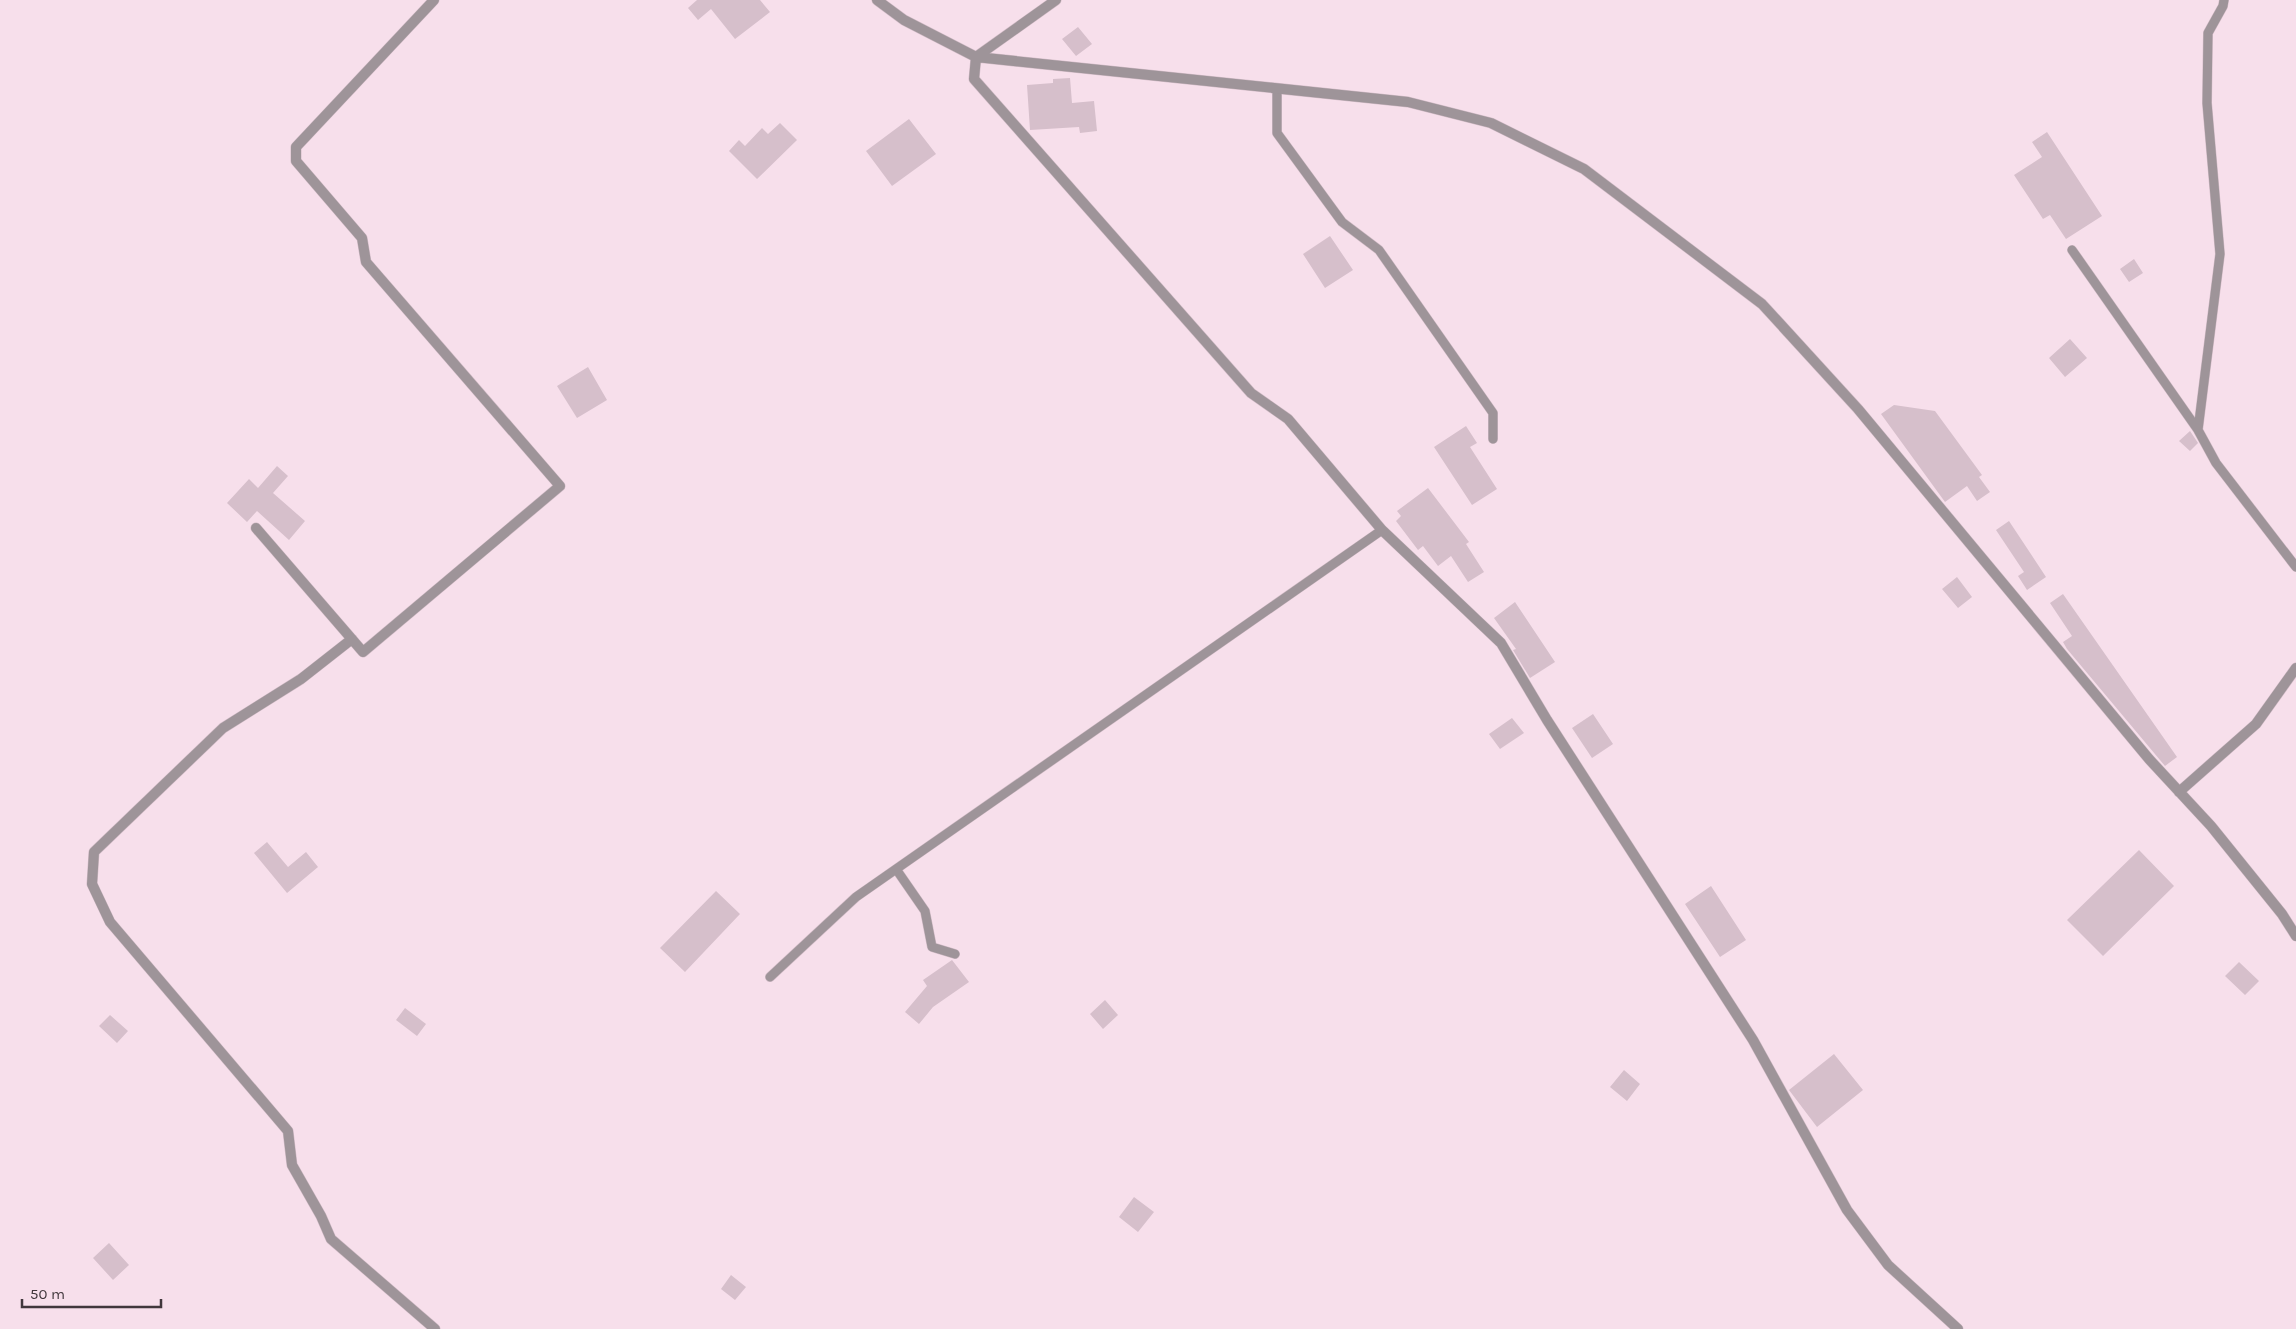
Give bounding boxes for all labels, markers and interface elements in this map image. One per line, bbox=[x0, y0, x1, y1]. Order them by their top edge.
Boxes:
scale bar bbox=[22, 1276, 161, 1308]
text: 50 m bbox=[30, 1285, 65, 1303]

